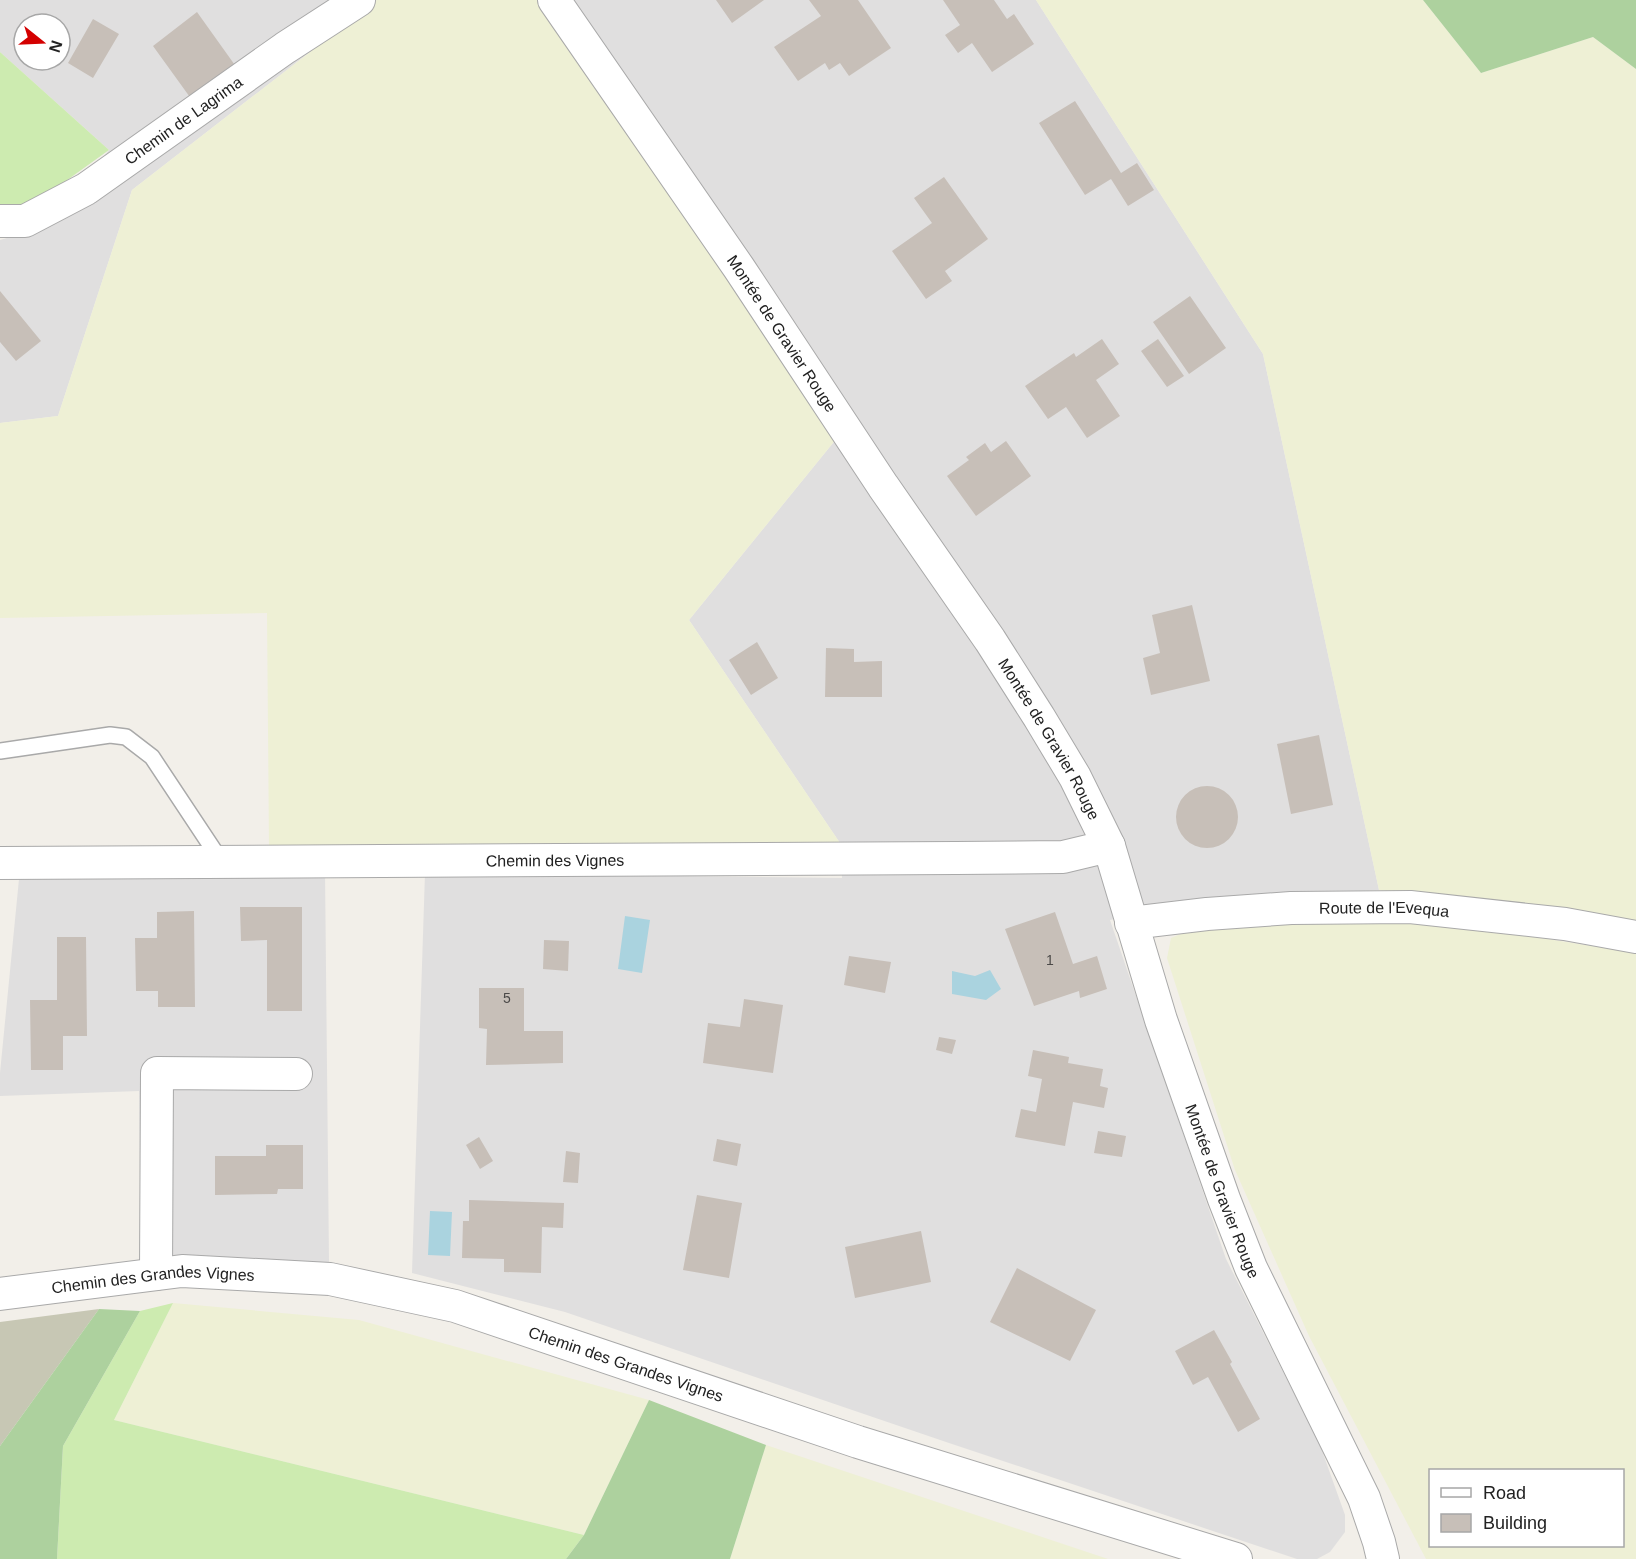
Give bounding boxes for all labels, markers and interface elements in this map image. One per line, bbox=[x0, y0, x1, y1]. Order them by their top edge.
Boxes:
north arrow bbox=[12, 12, 72, 72]
text: N bbox=[46, 38, 66, 55]
street label: Chemin de Lagrima bbox=[122, 73, 245, 168]
street label: Montée de Gravier Rouge bbox=[724, 252, 840, 415]
street label: Montée de Gravier Rouge bbox=[995, 655, 1103, 823]
street label: Chemin des Vignes bbox=[486, 852, 624, 869]
street label: Route de l'Evequa bbox=[1319, 899, 1450, 920]
house number: 1 bbox=[1046, 952, 1054, 968]
house number: 5 bbox=[503, 990, 511, 1006]
street label: Montée de Gravier Rouge bbox=[1182, 1102, 1263, 1281]
street label: Chemin des Grandes Vignes bbox=[50, 1263, 255, 1296]
street label: Chemin des Grandes Vignes bbox=[526, 1323, 725, 1405]
legend bbox=[1429, 1469, 1624, 1547]
text: Road bbox=[1483, 1483, 1526, 1503]
text: Building bbox=[1483, 1513, 1547, 1533]

